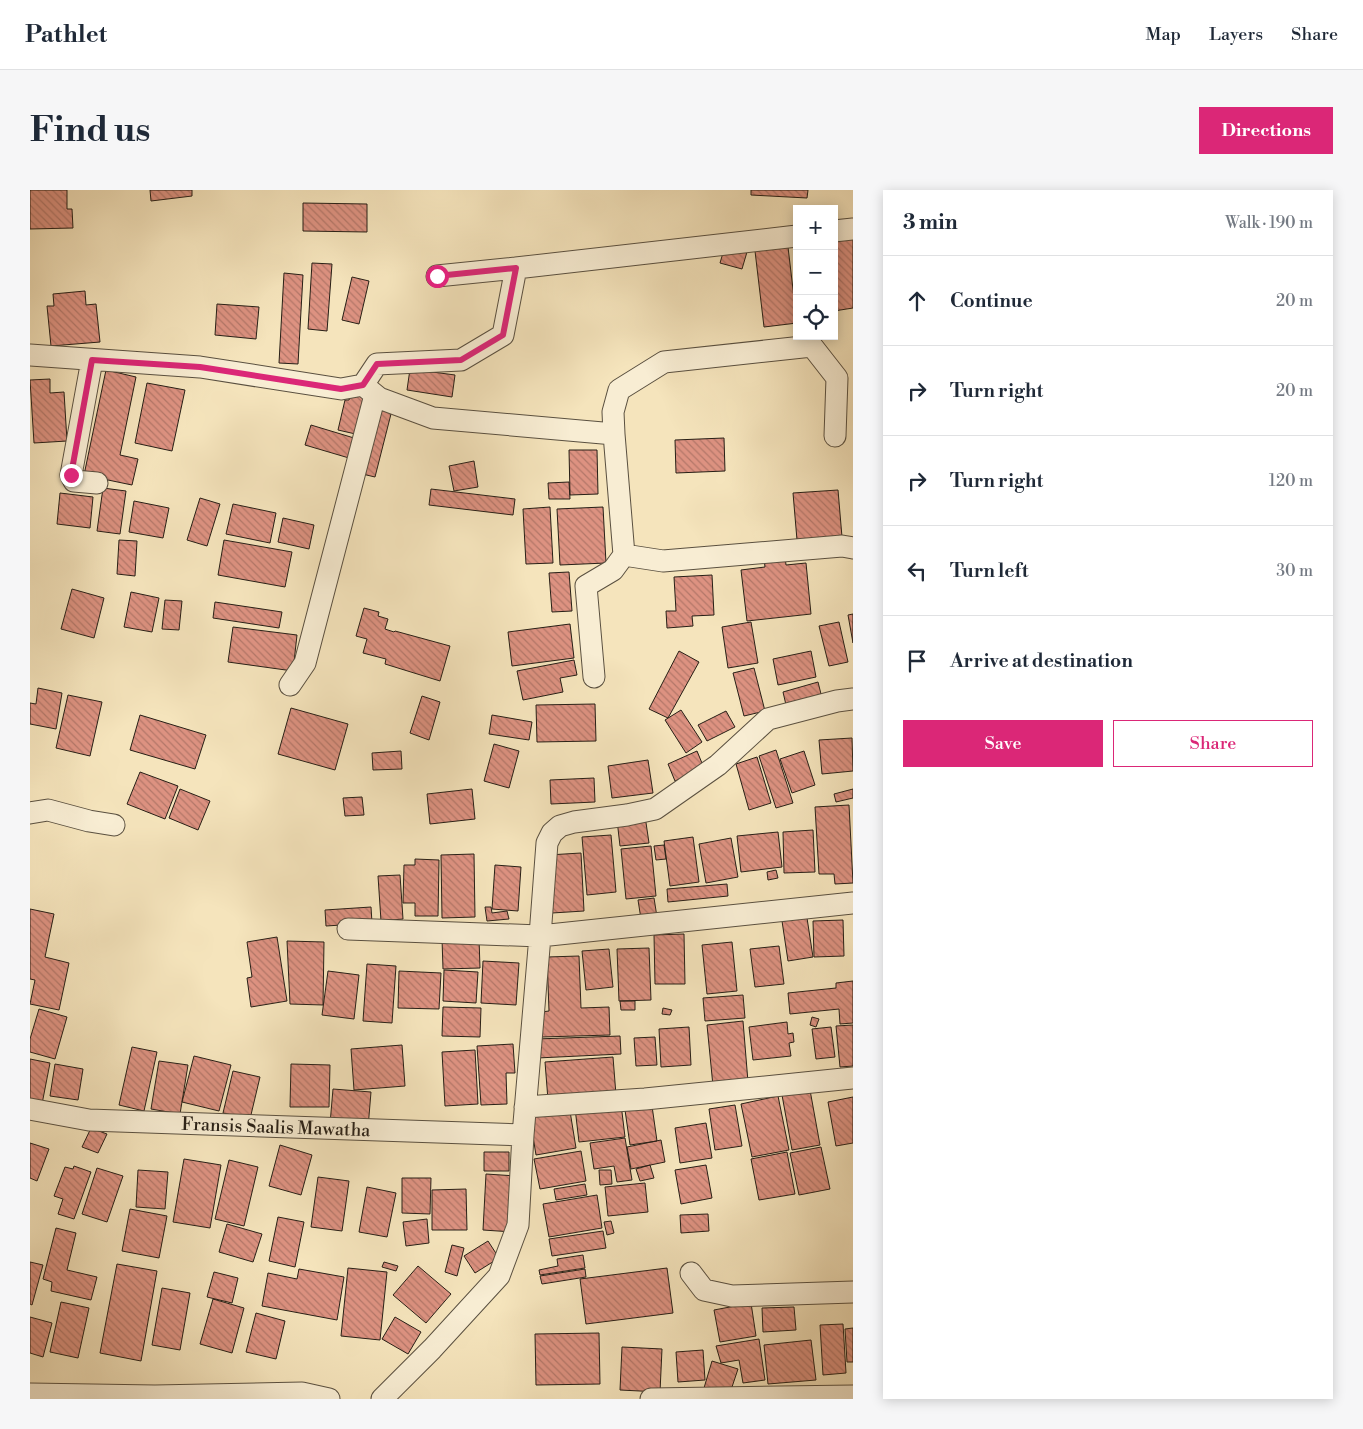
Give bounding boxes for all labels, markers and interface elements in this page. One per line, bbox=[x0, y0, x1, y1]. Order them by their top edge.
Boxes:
text: Pathlet bbox=[25, 20, 107, 50]
text: Map bbox=[1146, 23, 1181, 46]
text: Layers bbox=[1209, 23, 1263, 46]
text: Share bbox=[1291, 23, 1338, 46]
button: Directions bbox=[1199, 107, 1333, 154]
text: Find us bbox=[30, 109, 150, 152]
map controls bbox=[793, 205, 838, 340]
button: + bbox=[793, 205, 838, 250]
text: 3 min bbox=[903, 210, 958, 236]
text: Walk · 190 m bbox=[1225, 213, 1313, 233]
button: − bbox=[793, 250, 838, 295]
route start bbox=[426, 265, 449, 288]
icon: ahead bbox=[903, 287, 931, 315]
text: Continue bbox=[950, 289, 1033, 313]
text: 20 m bbox=[1276, 291, 1313, 311]
button: locate bbox=[793, 295, 838, 340]
icon: right bbox=[903, 377, 931, 405]
text: Turn right bbox=[950, 379, 1043, 403]
text: 20 m bbox=[1276, 381, 1313, 401]
route end bbox=[60, 464, 83, 487]
icon: right bbox=[903, 467, 931, 495]
text: Turn right bbox=[950, 469, 1043, 493]
text: 120 m bbox=[1269, 471, 1313, 491]
icon: left bbox=[903, 557, 931, 585]
text: Turn left bbox=[950, 559, 1029, 583]
text: 30 m bbox=[1276, 561, 1313, 581]
icon: arrive bbox=[903, 647, 931, 675]
text: Arrive at destination bbox=[950, 649, 1133, 673]
button: Save bbox=[903, 720, 1103, 767]
button: Share bbox=[1113, 720, 1313, 767]
street label: Fransis Saalis Mawatha bbox=[181, 1113, 372, 1142]

